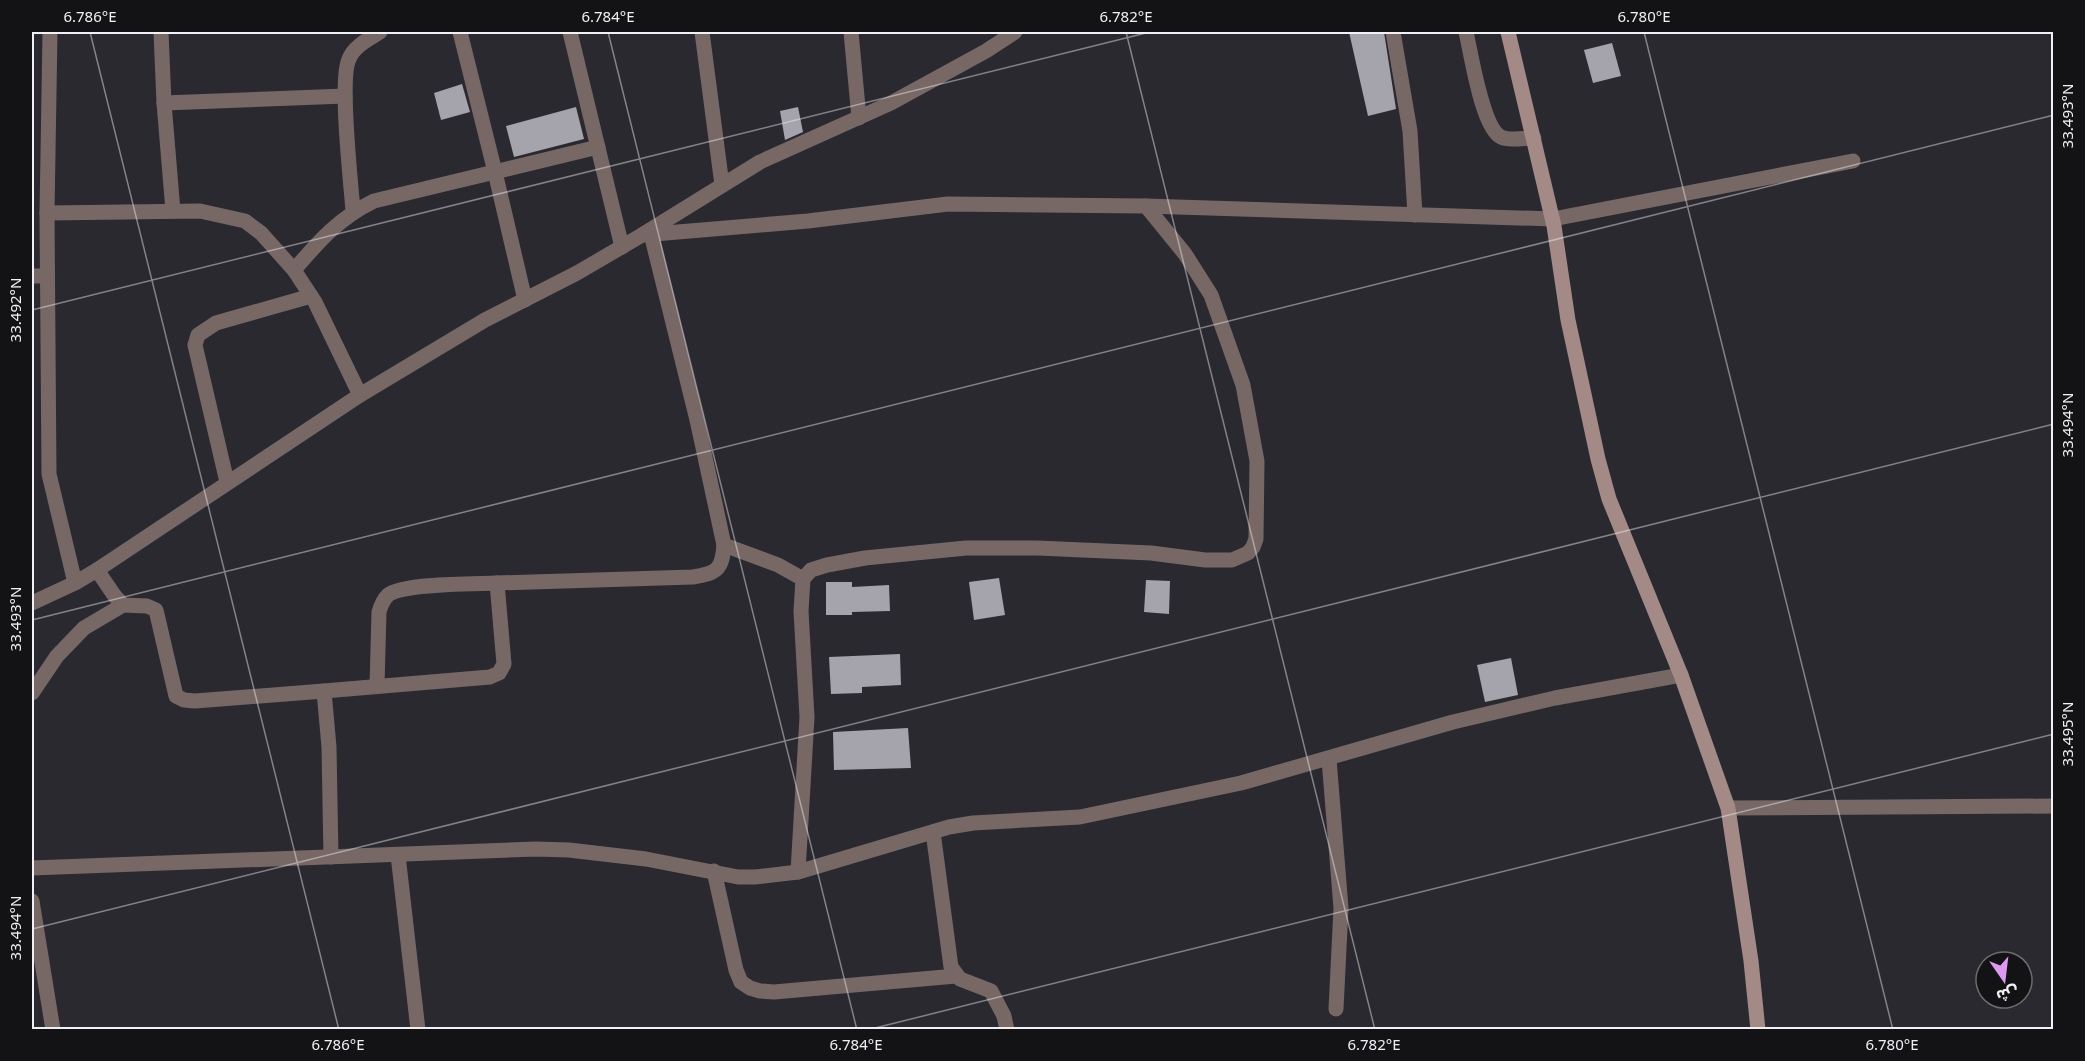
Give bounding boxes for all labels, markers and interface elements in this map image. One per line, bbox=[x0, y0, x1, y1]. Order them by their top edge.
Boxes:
text: 6.786°E bbox=[63, 6, 117, 26]
text: 6.784°E bbox=[581, 6, 635, 26]
text: 6.782°E bbox=[1099, 6, 1153, 26]
text: 6.780°E bbox=[1617, 6, 1671, 26]
text: 33.493°N bbox=[2057, 84, 2077, 148]
text: 33.492°N bbox=[5, 278, 25, 342]
text: 33.494°N bbox=[2057, 393, 2077, 457]
text: 33.493°N bbox=[5, 587, 25, 651]
text: 33.495°N bbox=[2057, 702, 2077, 766]
text: 33.494°N bbox=[5, 896, 25, 960]
north arrow bbox=[1974, 950, 2034, 1010]
text: ش bbox=[1994, 981, 2021, 1008]
text: 6.786°E bbox=[311, 1034, 365, 1054]
text: 6.784°E bbox=[829, 1034, 883, 1054]
text: 6.782°E bbox=[1347, 1034, 1401, 1054]
text: 6.780°E bbox=[1865, 1034, 1919, 1054]

